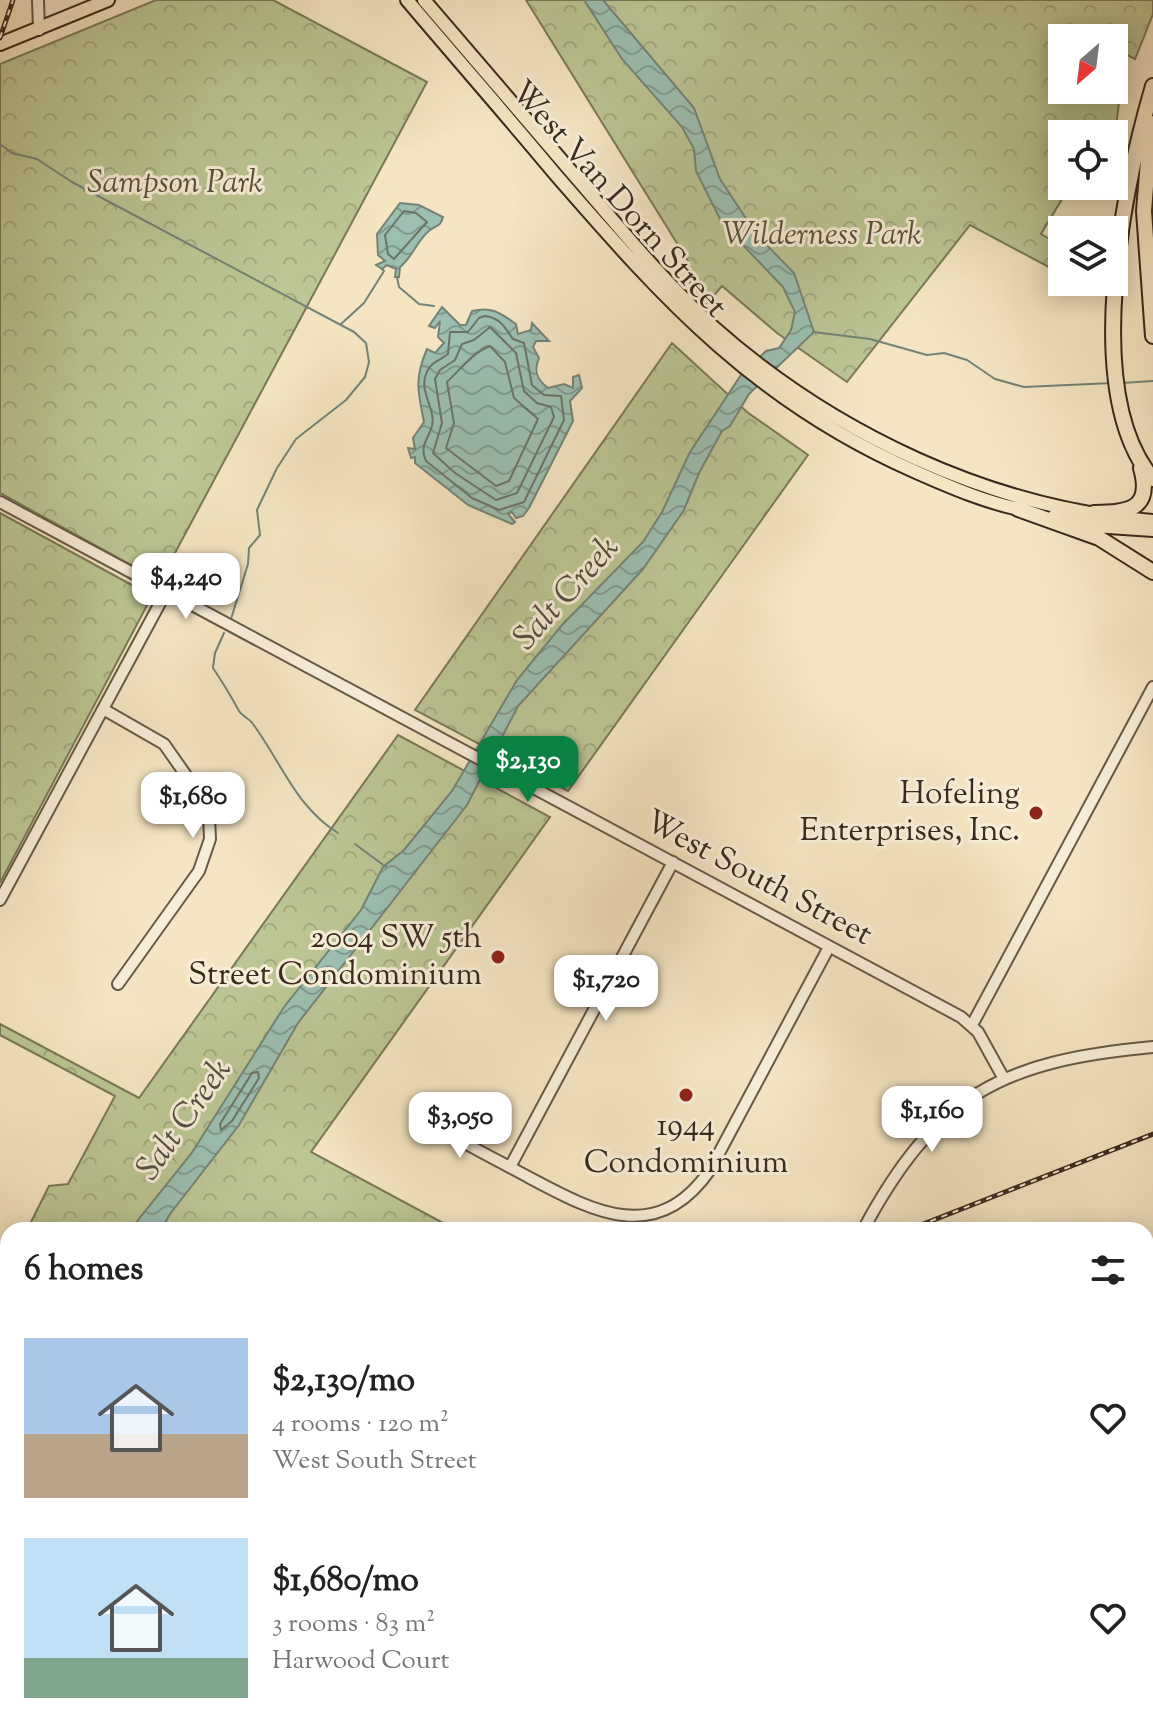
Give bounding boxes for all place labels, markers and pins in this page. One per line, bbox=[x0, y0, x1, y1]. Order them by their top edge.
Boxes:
pin: $4,240 bbox=[121, 553, 251, 621]
pin: $2,130 bbox=[463, 736, 593, 804]
pin: $1,680 bbox=[128, 772, 258, 840]
place label: Hofeling Enterprises, Inc. bbox=[800, 772, 1020, 855]
marker: Hofeling Enterprises, Inc. bbox=[1027, 804, 1045, 822]
place label: 2004 SW 5th Street Condominium bbox=[188, 916, 482, 999]
marker: 2004 SW 5th Street Condominium bbox=[489, 948, 507, 966]
pin: $1,720 bbox=[541, 955, 671, 1023]
marker: 1944 Condominium bbox=[677, 1086, 695, 1104]
pin: $1,160 bbox=[867, 1086, 997, 1154]
pin: $3,050 bbox=[395, 1092, 525, 1160]
place label: 1944 Condominium bbox=[584, 1104, 788, 1187]

